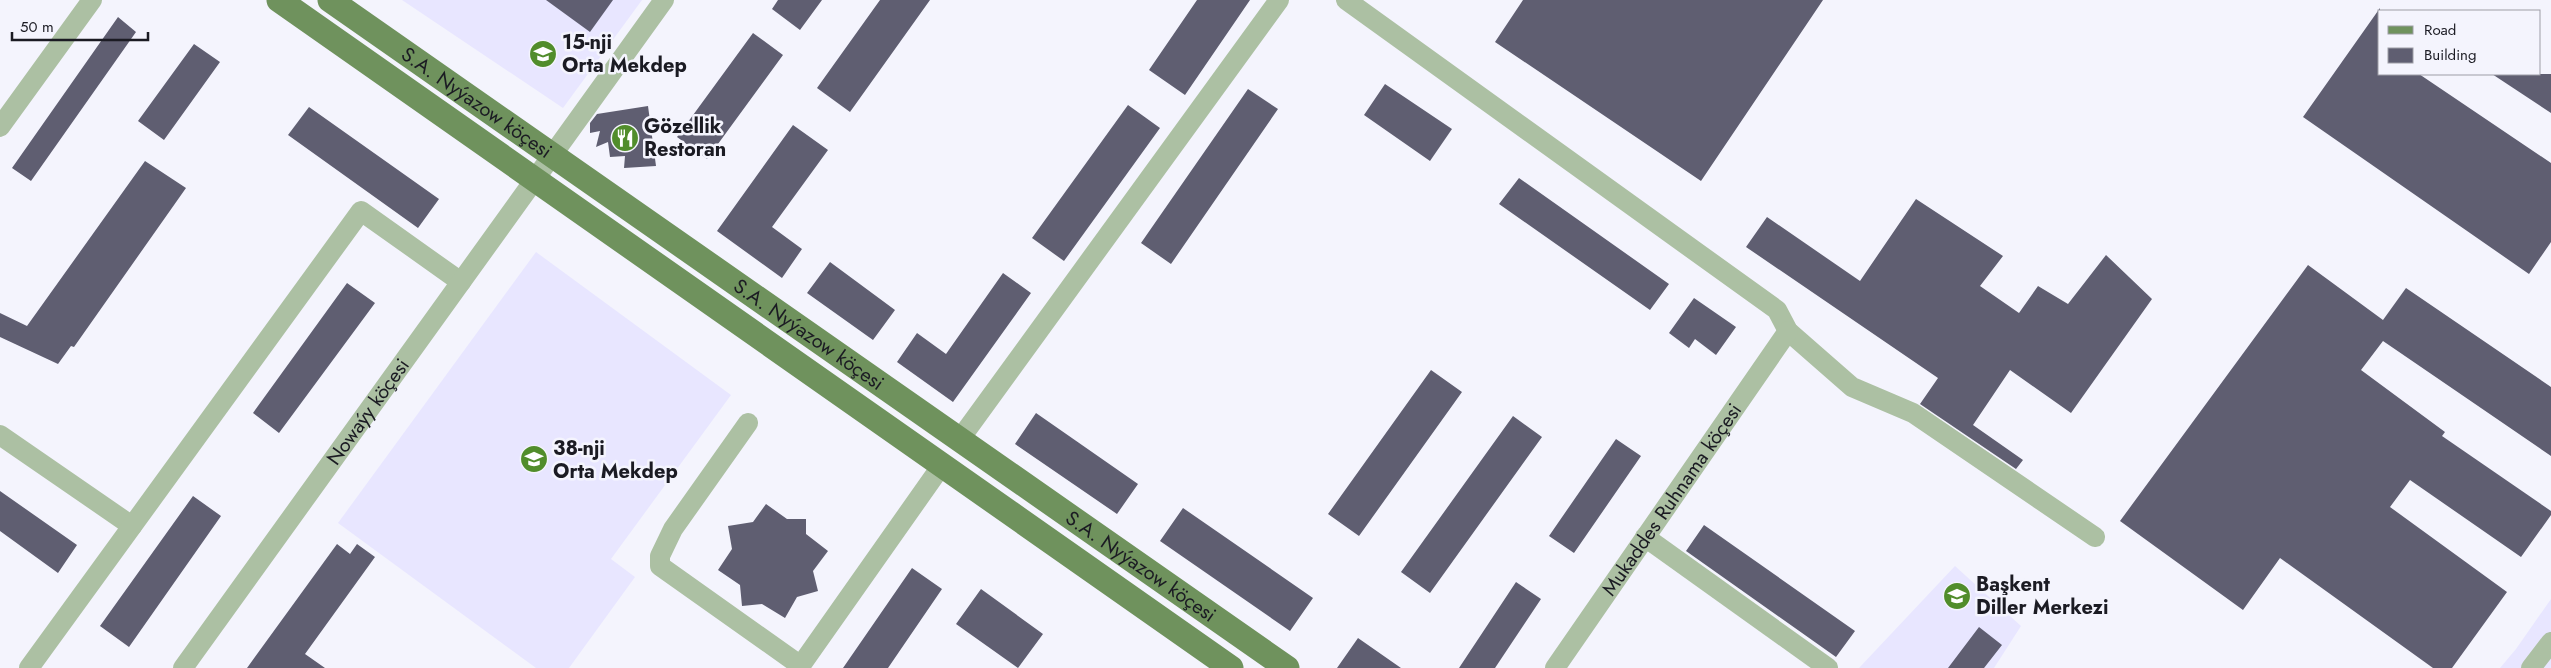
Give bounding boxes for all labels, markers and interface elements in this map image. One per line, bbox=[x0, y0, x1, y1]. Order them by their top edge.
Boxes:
scale bar bbox=[12, 10, 149, 42]
legend bbox=[2378, 10, 2541, 75]
text: 50 m bbox=[20, 16, 54, 38]
text: Road bbox=[2424, 19, 2456, 41]
place label: 15-nji Orta Mekdep bbox=[562, 28, 687, 80]
school or university icon: 15-nji Orta Mekdep bbox=[528, 39, 558, 69]
street label: S.A. Nyýazow köçesi bbox=[395, 40, 558, 166]
text: Building bbox=[2424, 44, 2476, 66]
place label: Gözellik Restoran bbox=[644, 112, 726, 164]
restaurant icon: Gözellik Restoran bbox=[610, 123, 640, 153]
street label: S.A. Nyýazow köçesi bbox=[727, 272, 890, 397]
street label: Nowaýy köçesi bbox=[320, 352, 416, 471]
street label: Mukaddes Ruhnama köçesi bbox=[1595, 397, 1749, 602]
place label: 38-nji Orta Mekdep bbox=[553, 434, 678, 486]
school or university icon: 38-nji Orta Mekdep bbox=[519, 444, 549, 474]
street label: S.A. Nyýazow köçesi bbox=[1059, 504, 1222, 629]
place label: Başkent Diller Merkezi bbox=[1976, 570, 2109, 622]
school or university icon: Başkent Diller Merkezi bbox=[1942, 581, 1972, 611]

